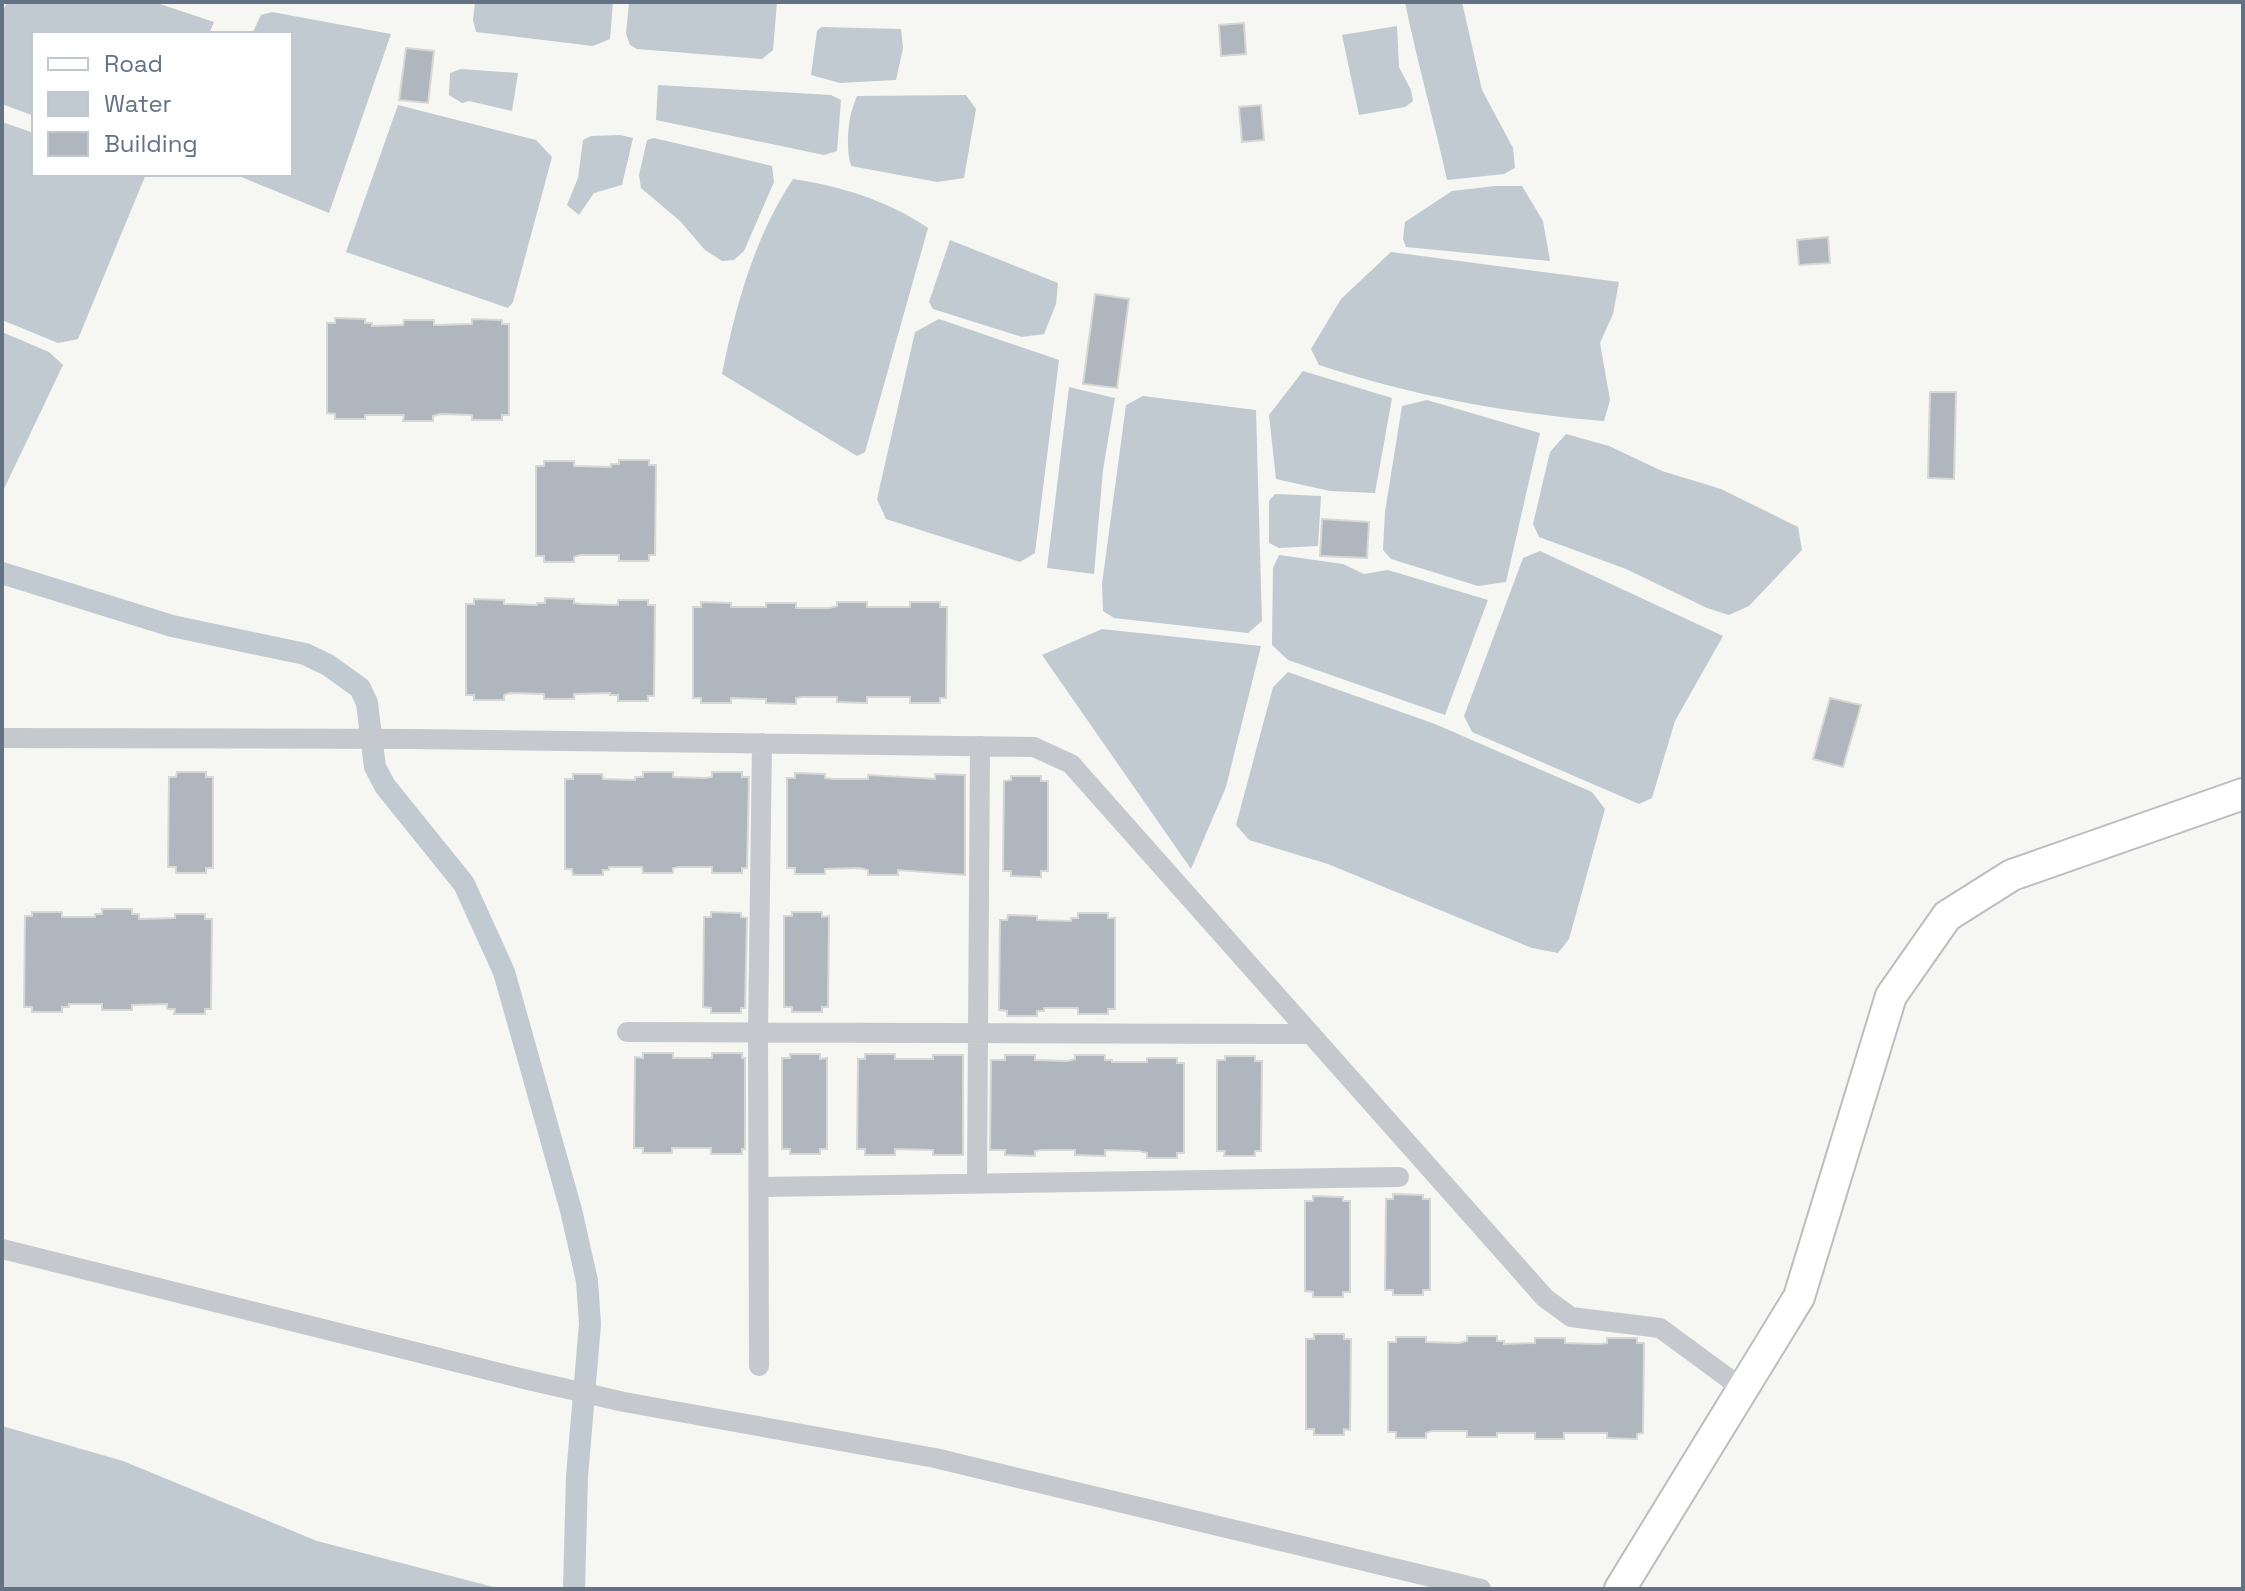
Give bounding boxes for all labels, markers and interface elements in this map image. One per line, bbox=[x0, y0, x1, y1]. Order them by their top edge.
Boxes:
legend bbox=[32, 32, 292, 176]
text: Road bbox=[104, 48, 163, 79]
text: Water bbox=[104, 88, 172, 119]
text: Building bbox=[104, 128, 198, 159]

